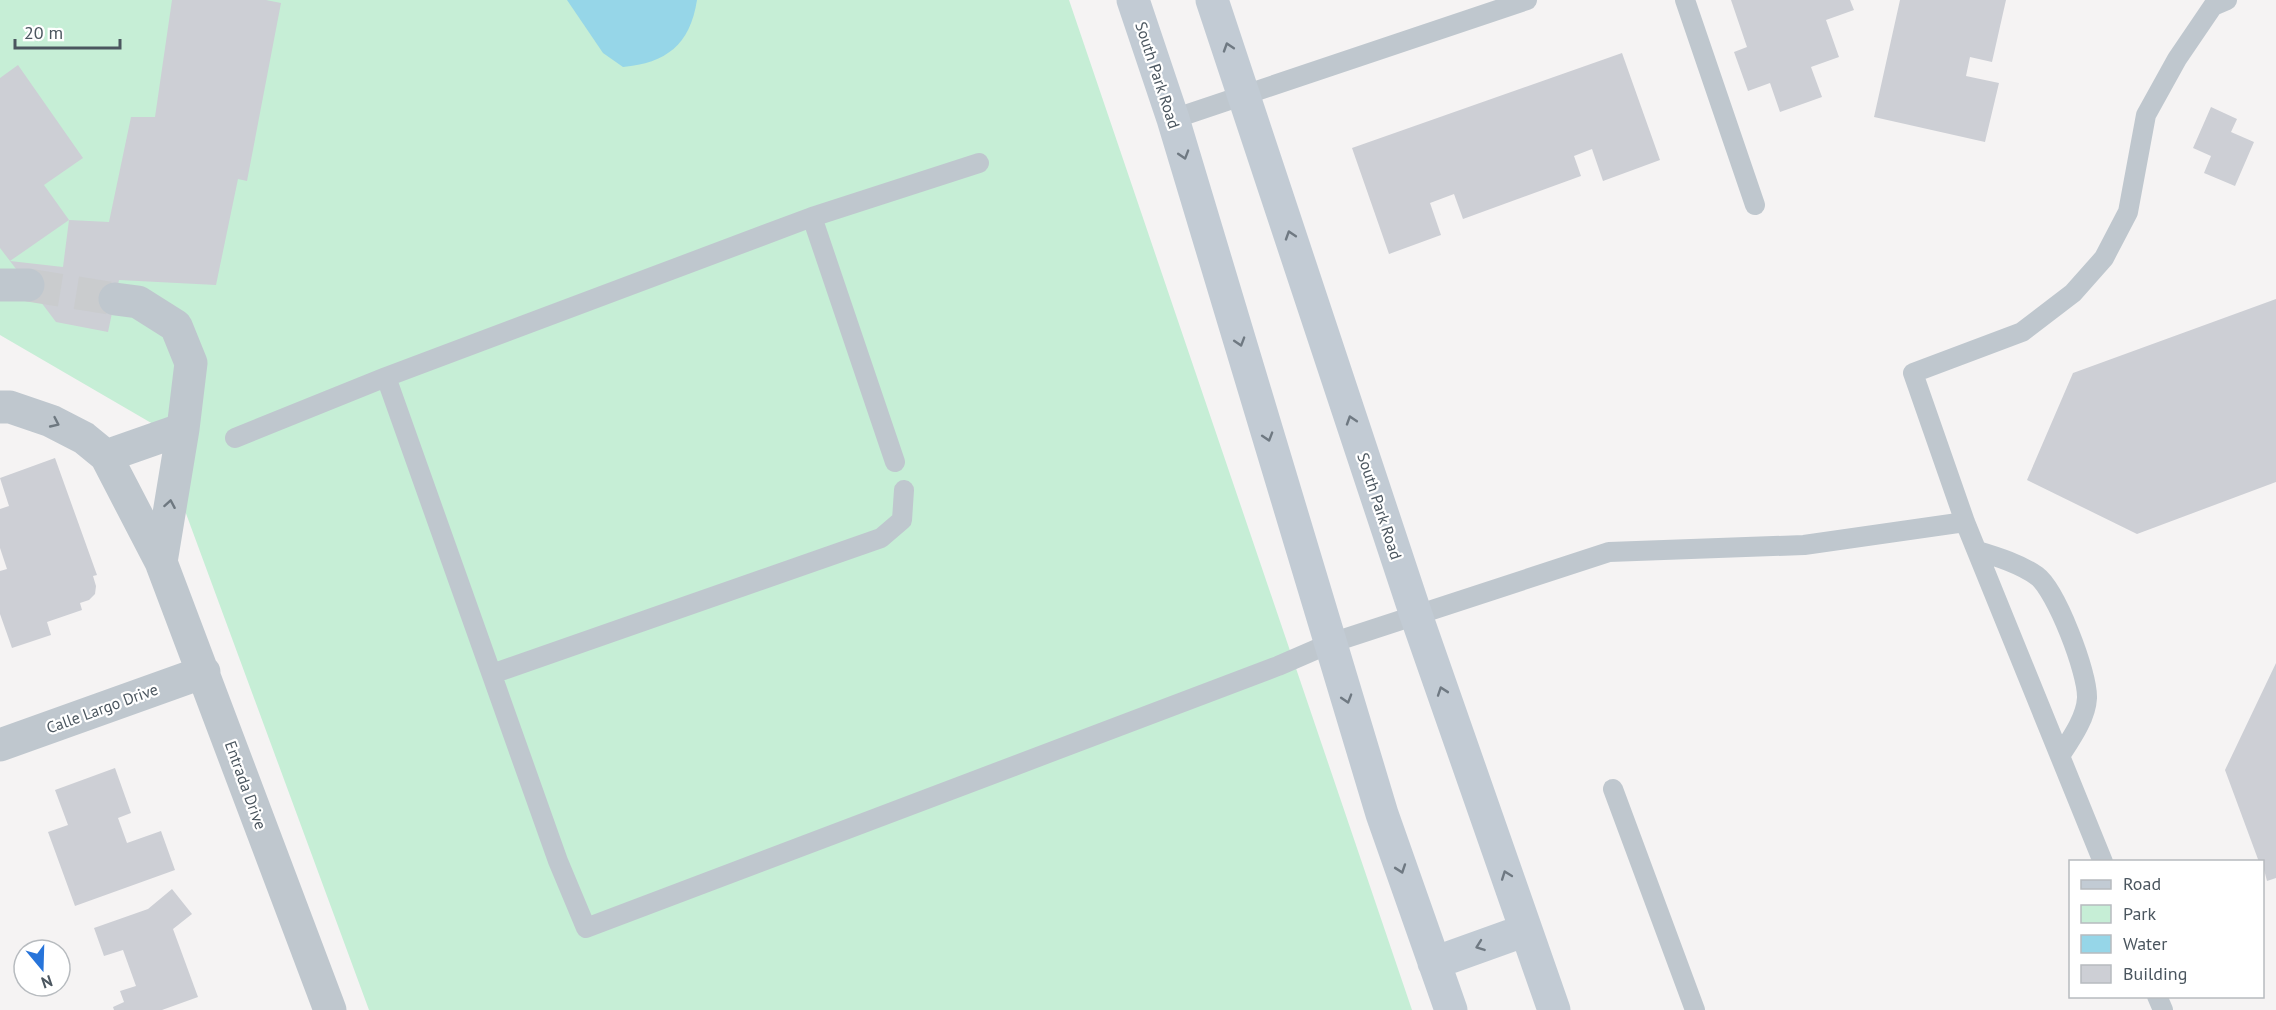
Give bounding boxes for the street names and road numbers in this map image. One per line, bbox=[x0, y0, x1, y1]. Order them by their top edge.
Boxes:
street label: South Park Road bbox=[1131, 19, 1185, 131]
street label: South Park Road bbox=[1353, 450, 1407, 562]
street label: Calle Largo Drive bbox=[44, 679, 160, 737]
street label: Entrada Drive bbox=[221, 738, 271, 832]

